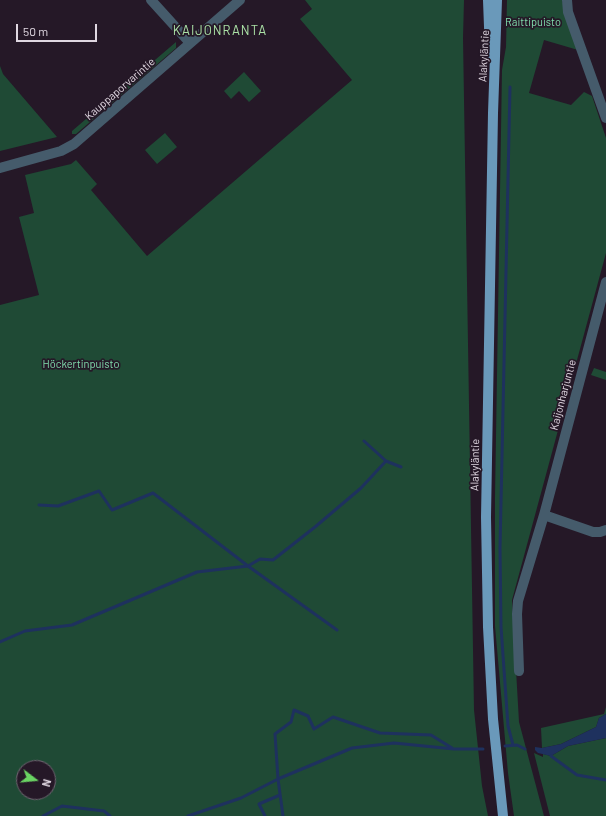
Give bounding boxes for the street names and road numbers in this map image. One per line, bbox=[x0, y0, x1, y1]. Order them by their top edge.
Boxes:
street label: Alakyläntie bbox=[476, 30, 492, 82]
street label: Kauppaporvarintie bbox=[82, 55, 158, 123]
street label: Kaijonharjuntie bbox=[547, 358, 579, 432]
street label: Alakyläntie bbox=[468, 439, 482, 491]

